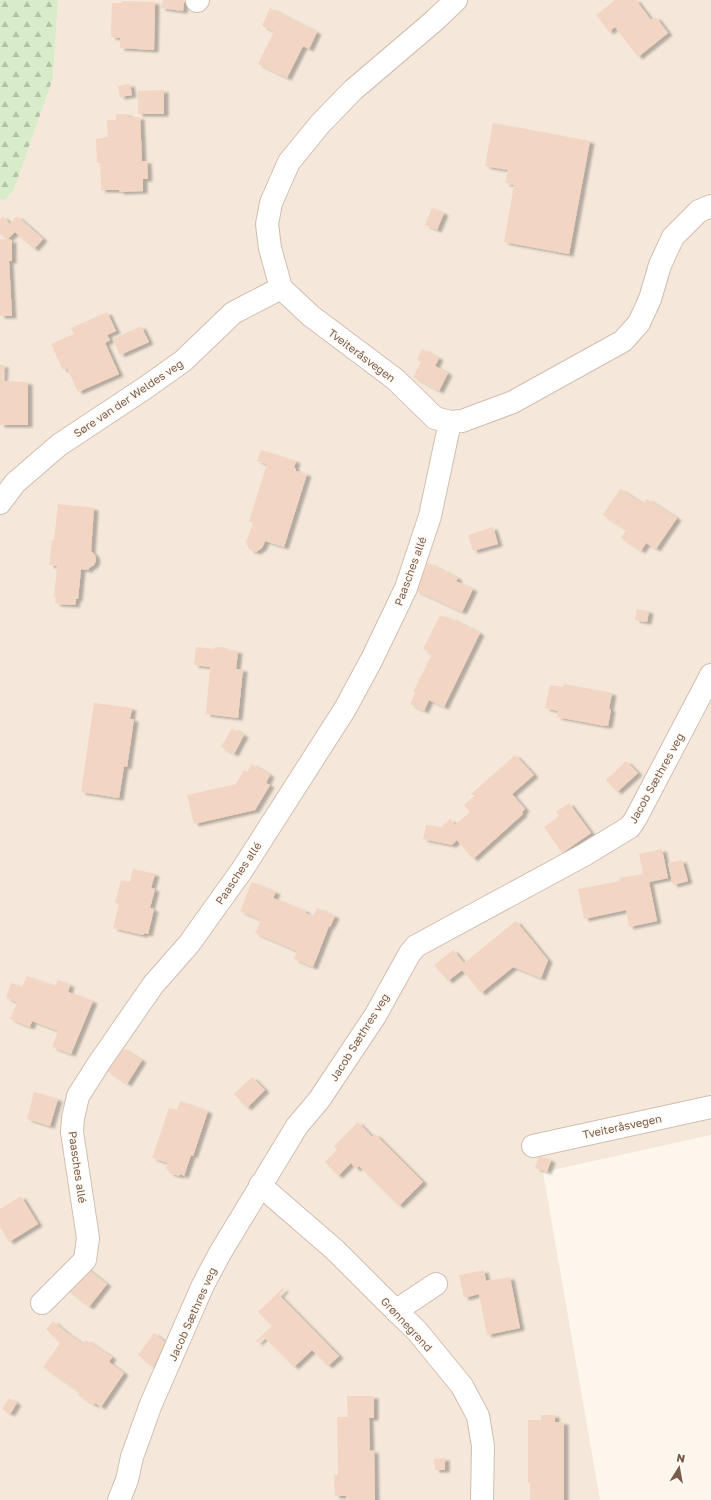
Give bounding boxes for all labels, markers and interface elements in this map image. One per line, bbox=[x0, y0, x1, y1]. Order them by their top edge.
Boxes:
street label: Tveiteråsvegen bbox=[326, 326, 398, 384]
street label: Søre van der Weldes veg bbox=[71, 356, 185, 440]
street label: Paasches allé bbox=[391, 535, 429, 607]
street label: Jacob Sæthres veg bbox=[626, 731, 686, 825]
street label: Paasches allé bbox=[212, 839, 264, 907]
street label: Jacob Sæthres veg bbox=[327, 991, 391, 1083]
street label: Tveiteråsvegen bbox=[581, 1111, 663, 1141]
street label: Paasches allé bbox=[67, 1130, 89, 1204]
street label: Jacob Sæthres veg bbox=[165, 1265, 219, 1363]
street label: Grønnegrend bbox=[379, 1294, 435, 1354]
north arrow bbox=[659, 1448, 699, 1488]
text: N bbox=[676, 1451, 686, 1465]

